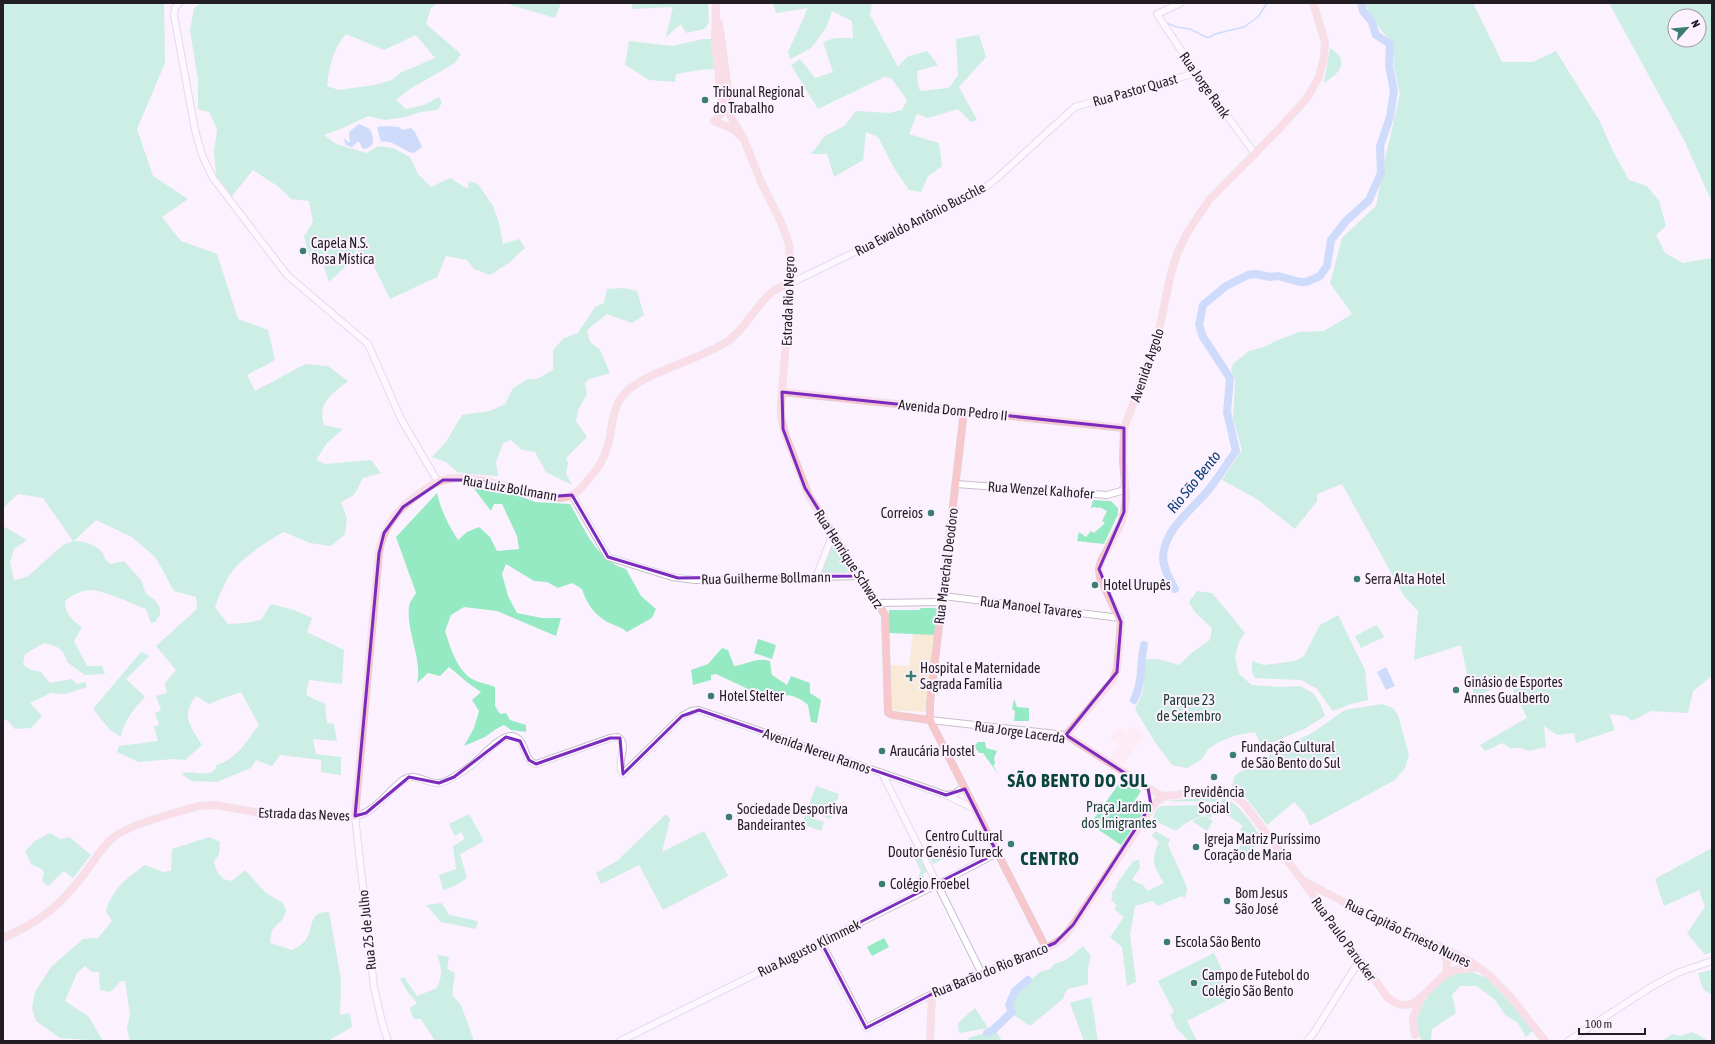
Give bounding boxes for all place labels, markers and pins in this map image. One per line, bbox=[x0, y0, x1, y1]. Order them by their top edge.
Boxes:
place label: Tribunal Regional do Trabalho bbox=[713, 84, 804, 116]
marker: Tribunal Regional do Trabalho bbox=[700, 95, 710, 105]
place label: Capela N.S. Rosa Mística bbox=[311, 235, 374, 267]
marker: Capela N.S. Rosa Mística bbox=[298, 246, 308, 256]
place label: Correios bbox=[881, 505, 923, 521]
marker: Correios bbox=[926, 508, 936, 518]
place label: Serra Alta Hotel bbox=[1365, 571, 1446, 587]
marker: Serra Alta Hotel bbox=[1352, 574, 1362, 584]
place label: Hotel Urupês bbox=[1103, 577, 1171, 593]
marker: Hotel Urupês bbox=[1090, 580, 1100, 590]
place label: Hospital e Maternidade Sagrada Família bbox=[920, 660, 1040, 692]
marker: Hospital e Maternidade Sagrada Família bbox=[905, 670, 917, 682]
place label: Ginásio de Esportes Annes Gualberto bbox=[1464, 674, 1563, 706]
marker: Ginásio de Esportes Annes Gualberto bbox=[1451, 685, 1461, 695]
place label: Hotel Stelter bbox=[719, 688, 785, 704]
marker: Hotel Stelter bbox=[706, 691, 716, 701]
place label: Fundação Cultural de São Bento do Sul bbox=[1241, 739, 1341, 771]
place label: Araucária Hostel bbox=[890, 743, 975, 759]
marker: Araucária Hostel bbox=[877, 746, 887, 756]
marker: Fundação Cultural de São Bento do Sul bbox=[1228, 750, 1238, 760]
marker: Previdência Social bbox=[1209, 772, 1219, 782]
place label: Previdência Social bbox=[1184, 784, 1244, 816]
place label: Sociedade Desportiva Bandeirantes bbox=[737, 801, 848, 833]
marker: Sociedade Desportiva Bandeirantes bbox=[724, 812, 734, 822]
place label: Centro Cultural Doutor Genésio Tureck bbox=[888, 828, 1003, 860]
place label: Igreja Matriz Puríssimo Coração de Maria bbox=[1204, 831, 1321, 863]
marker: Centro Cultural Doutor Genésio Tureck bbox=[1006, 839, 1016, 849]
marker: Igreja Matriz Puríssimo Coração de Maria bbox=[1191, 842, 1201, 852]
place label: Colégio Froebel bbox=[890, 876, 970, 892]
marker: Colégio Froebel bbox=[877, 879, 887, 889]
place label: Bom Jesus São José bbox=[1235, 885, 1288, 917]
marker: Bom Jesus São José bbox=[1222, 896, 1232, 906]
place label: Escola São Bento bbox=[1175, 934, 1261, 950]
marker: Escola São Bento bbox=[1162, 937, 1172, 947]
place label: Campo de Futebol do Colégio São Bento bbox=[1202, 967, 1310, 999]
marker: Campo de Futebol do Colégio São Bento bbox=[1189, 978, 1199, 988]

